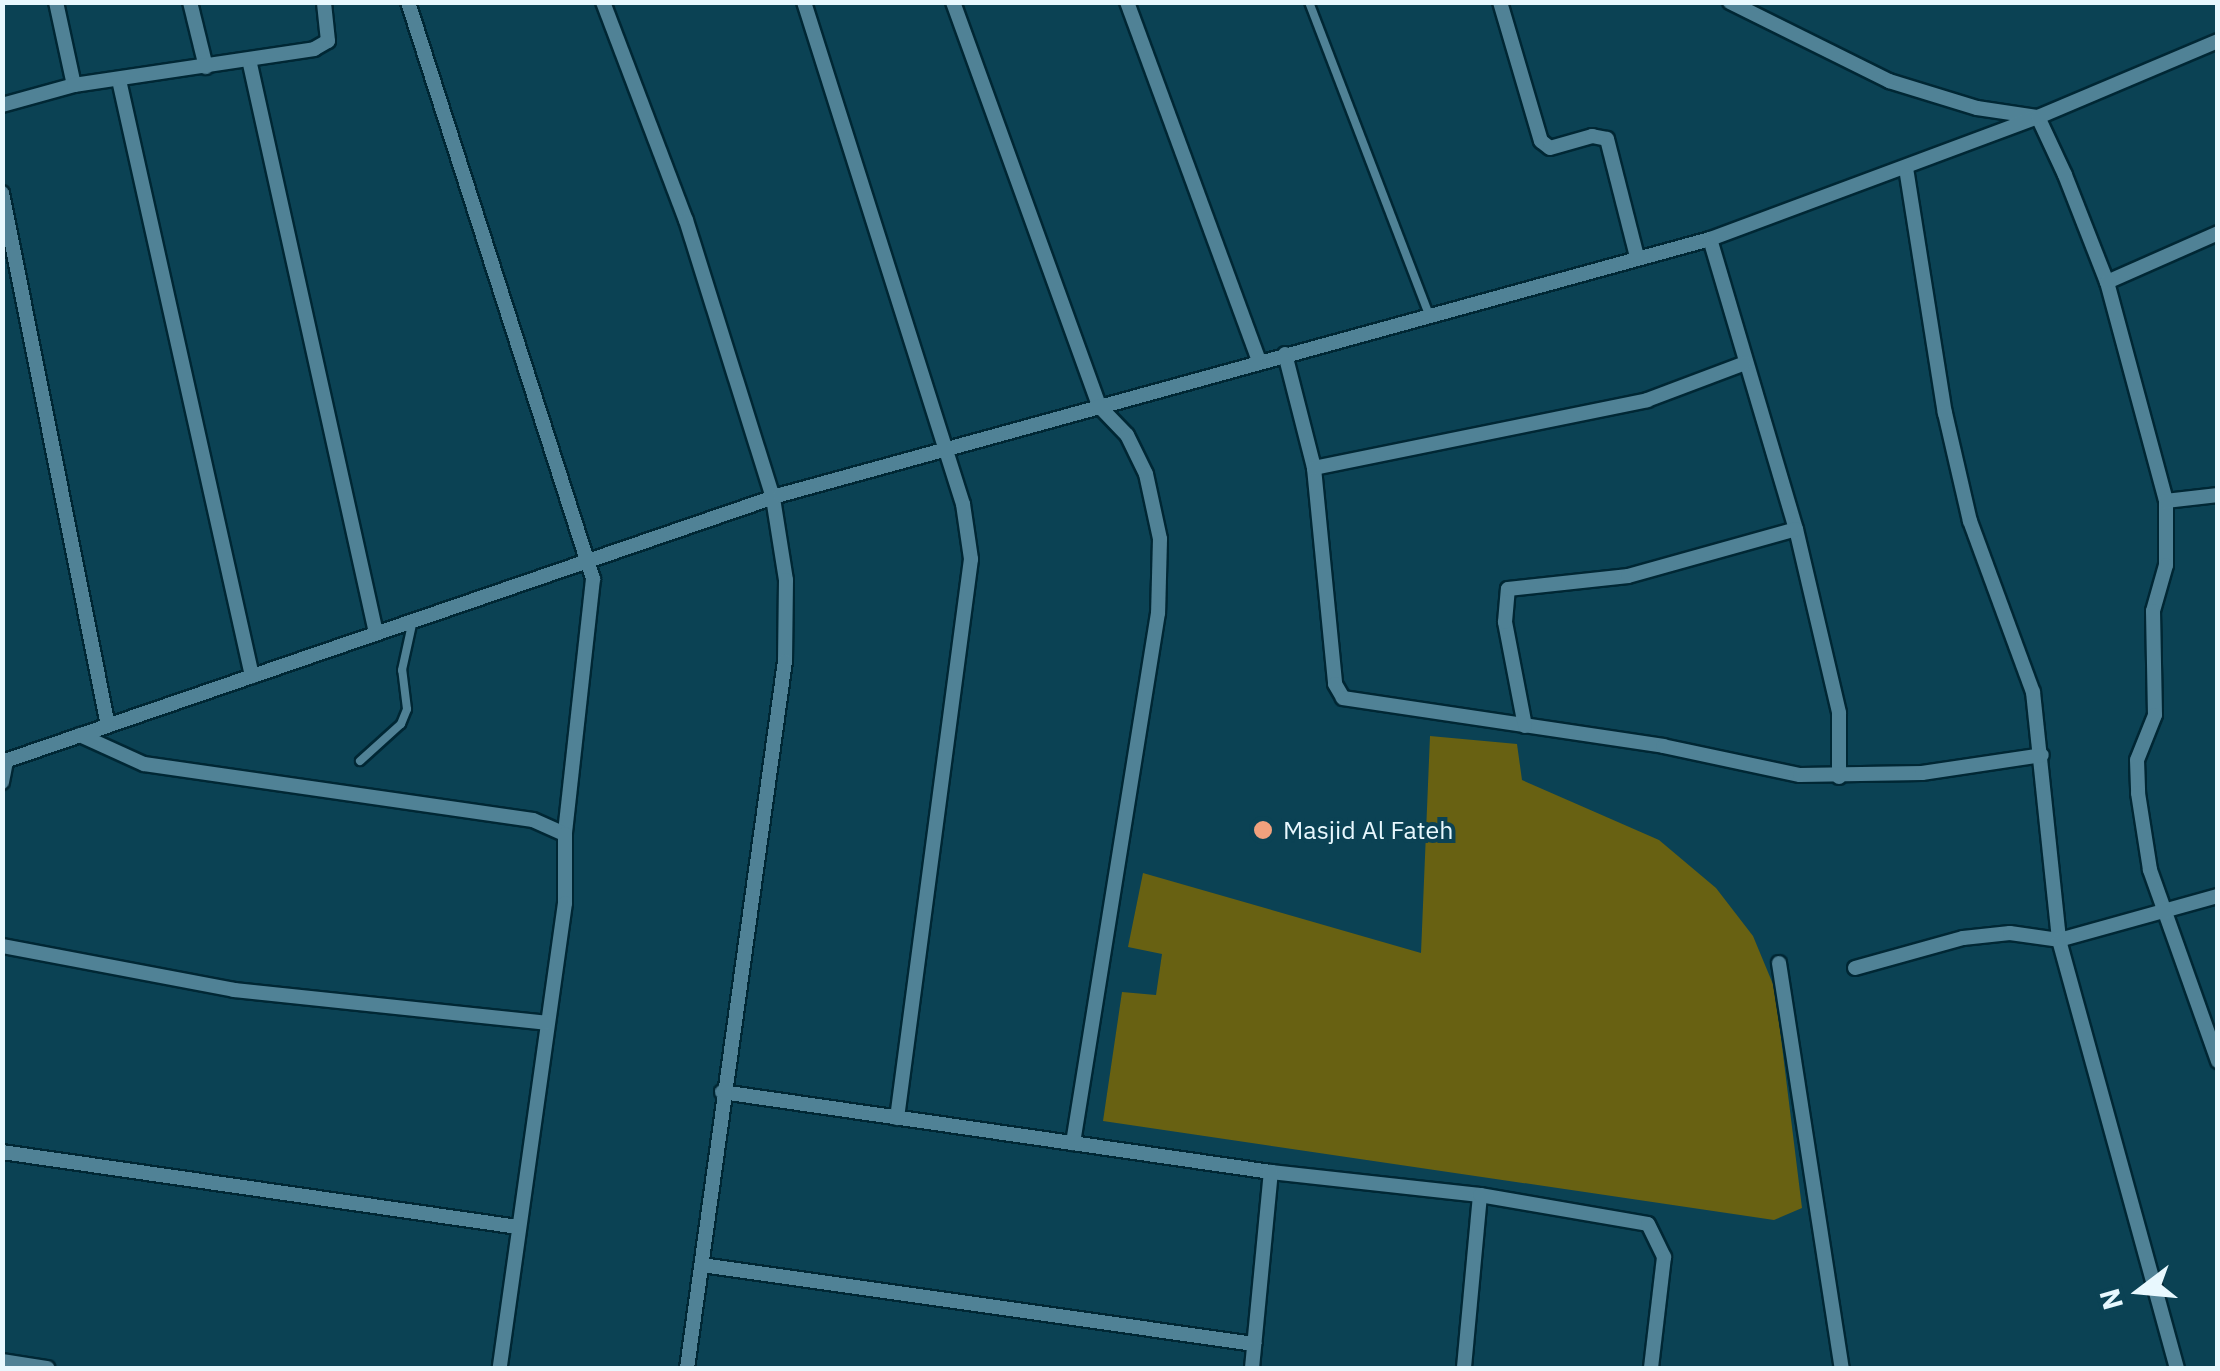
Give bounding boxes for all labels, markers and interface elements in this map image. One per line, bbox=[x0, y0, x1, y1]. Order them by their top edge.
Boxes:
place label: Masjid Al Fateh bbox=[1283, 815, 1453, 845]
marker: Masjid Al Fateh bbox=[1252, 819, 1274, 841]
north arrow bbox=[2090, 1241, 2190, 1341]
text: N bbox=[2090, 1285, 2131, 1314]

